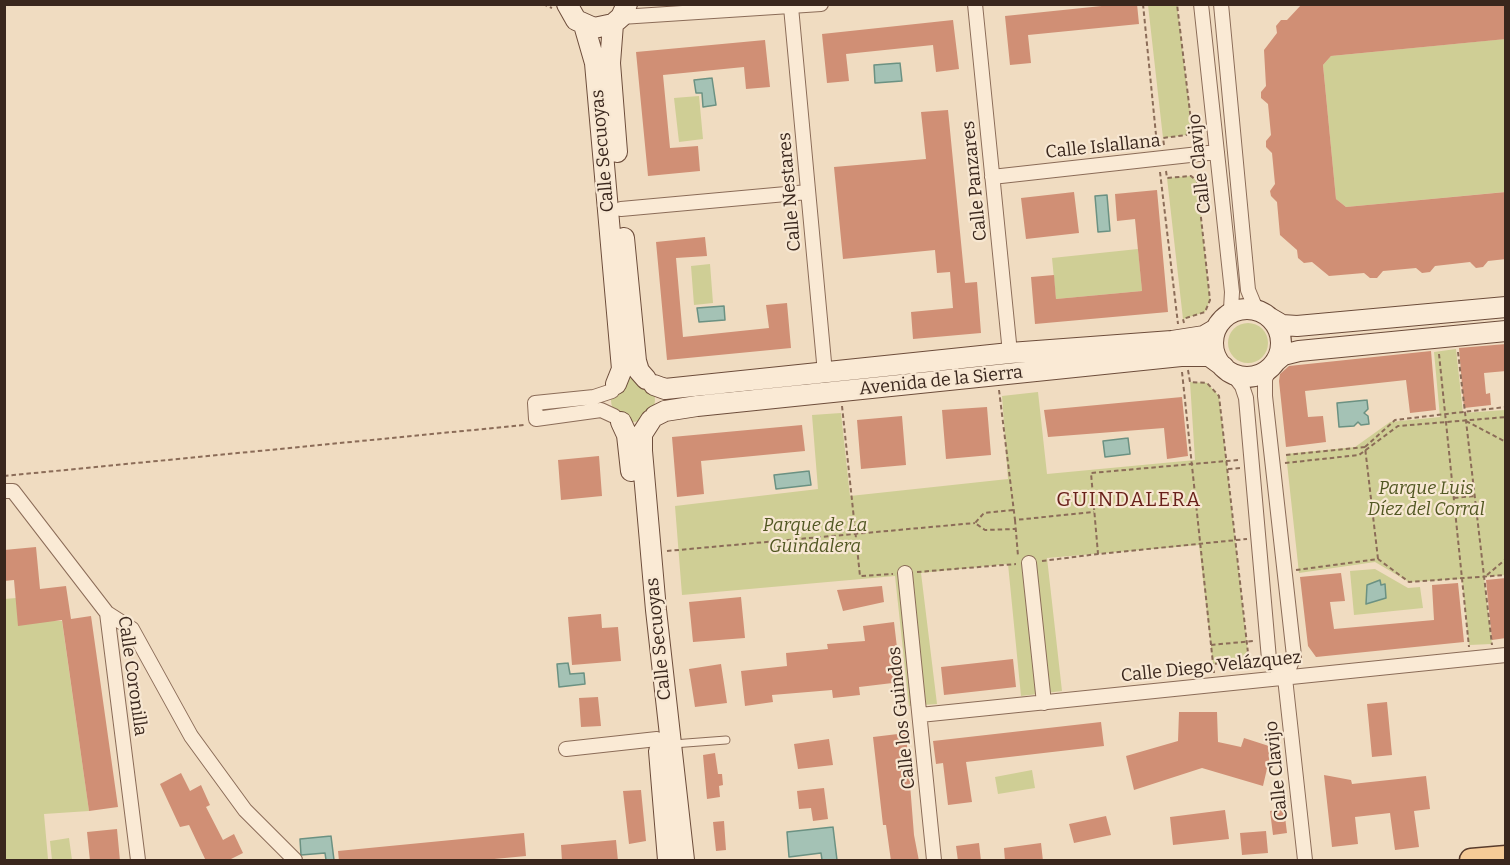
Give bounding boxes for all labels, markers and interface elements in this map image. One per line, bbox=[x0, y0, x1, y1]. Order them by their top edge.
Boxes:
street label: Calle Secuoyas bbox=[587, 89, 619, 213]
street label: Calle Clavijo bbox=[1184, 113, 1216, 215]
street label: Calle Panzares bbox=[958, 120, 992, 242]
street label: Calle Islallana bbox=[1044, 130, 1162, 164]
street label: Calle Nestares bbox=[774, 132, 806, 252]
street label: Avenida de la Sierra bbox=[858, 362, 1024, 400]
park label: Parque Luis Díez del Corral bbox=[1367, 478, 1485, 520]
district label: GUINDALERA bbox=[1056, 488, 1202, 512]
park label: Parque de La Guindalera bbox=[763, 515, 867, 558]
street label: Calle Secuoyas bbox=[642, 577, 676, 701]
street label: Calle Coronilla bbox=[113, 615, 151, 737]
street label: Calle los Guindos bbox=[884, 646, 920, 790]
street label: Calle Diego Velázquez bbox=[1120, 647, 1302, 687]
street label: Calle Clavijo bbox=[1261, 720, 1293, 822]

